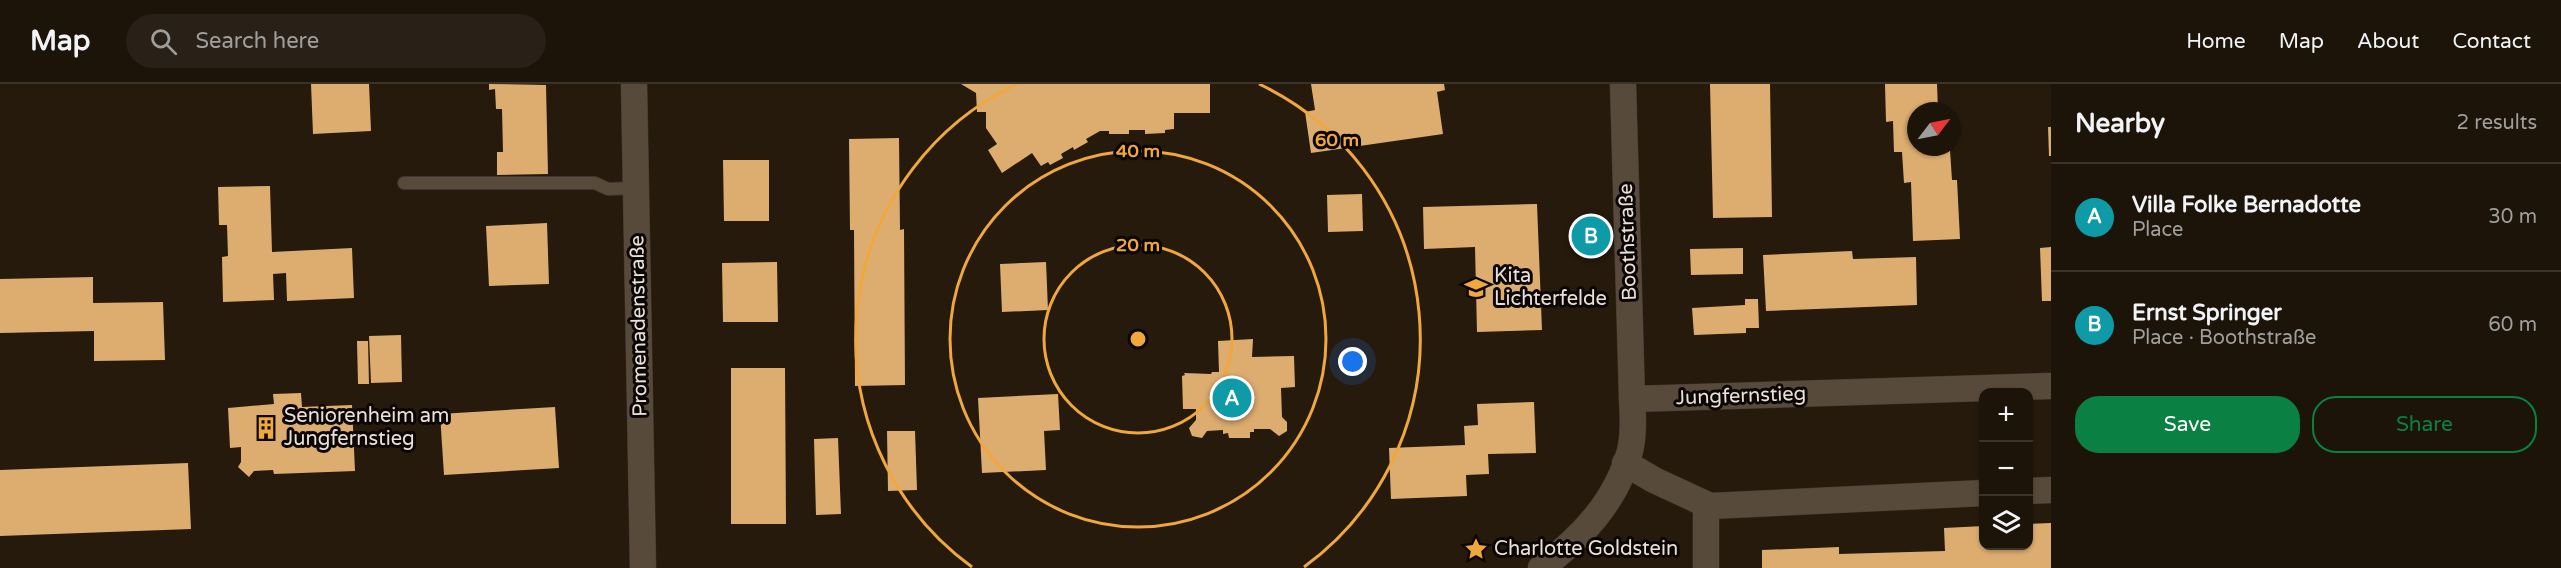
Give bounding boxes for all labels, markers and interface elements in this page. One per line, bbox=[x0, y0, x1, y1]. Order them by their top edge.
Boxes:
search box bbox=[126, 14, 546, 68]
text: Map bbox=[30, 24, 90, 58]
icon: search bbox=[147, 25, 180, 58]
text: Search here bbox=[195, 28, 319, 54]
text: Home bbox=[2186, 29, 2246, 54]
text: Map bbox=[2279, 29, 2324, 54]
text: About bbox=[2357, 29, 2419, 54]
text: Contact bbox=[2452, 29, 2531, 54]
north arrow bbox=[1907, 102, 1961, 156]
text: Nearby bbox=[2075, 108, 2165, 139]
text: 2 results bbox=[2457, 111, 2537, 135]
text: 60 m bbox=[1315, 129, 1359, 151]
text: 40 m bbox=[1116, 140, 1160, 162]
street label: Boothstraße bbox=[1614, 183, 1642, 301]
text: Villa Folke Bernadotte bbox=[2132, 192, 2361, 218]
text: A bbox=[2087, 205, 2102, 229]
text: 30 m bbox=[2488, 205, 2537, 229]
pin: B bbox=[1572, 214, 1610, 258]
text: Place bbox=[2132, 218, 2183, 242]
text: 20 m bbox=[1116, 234, 1160, 256]
street label: Promenadenstraße bbox=[625, 235, 653, 417]
place label: Kita Lichterfelde bbox=[1494, 264, 1607, 311]
school or university icon: Kita Lichterfelde bbox=[1463, 275, 1489, 301]
text: Ernst Springer bbox=[2132, 300, 2282, 326]
text: B bbox=[2088, 313, 2101, 337]
text: 60 m bbox=[2488, 313, 2537, 337]
text: Place · Boothstraße bbox=[2132, 326, 2316, 350]
centre of rings bbox=[1128, 329, 1148, 349]
your location bbox=[1338, 347, 1367, 376]
pin: A bbox=[1212, 376, 1252, 420]
street label: Jungfernstieg bbox=[1675, 382, 1807, 410]
map controls bbox=[1979, 388, 2033, 550]
button: + bbox=[1979, 388, 2033, 442]
button: Save bbox=[2075, 396, 2300, 453]
button: Share bbox=[2312, 396, 2537, 453]
place label: Seniorenheim am Jungfernstieg bbox=[284, 404, 449, 451]
building icon: Seniorenheim am Jungfernstieg bbox=[253, 415, 279, 441]
button: − bbox=[1979, 442, 2033, 496]
button: layers bbox=[1979, 496, 2033, 550]
place icon: Charlotte Goldstein bbox=[1463, 536, 1489, 562]
place label: Charlotte Goldstein bbox=[1494, 537, 1678, 561]

